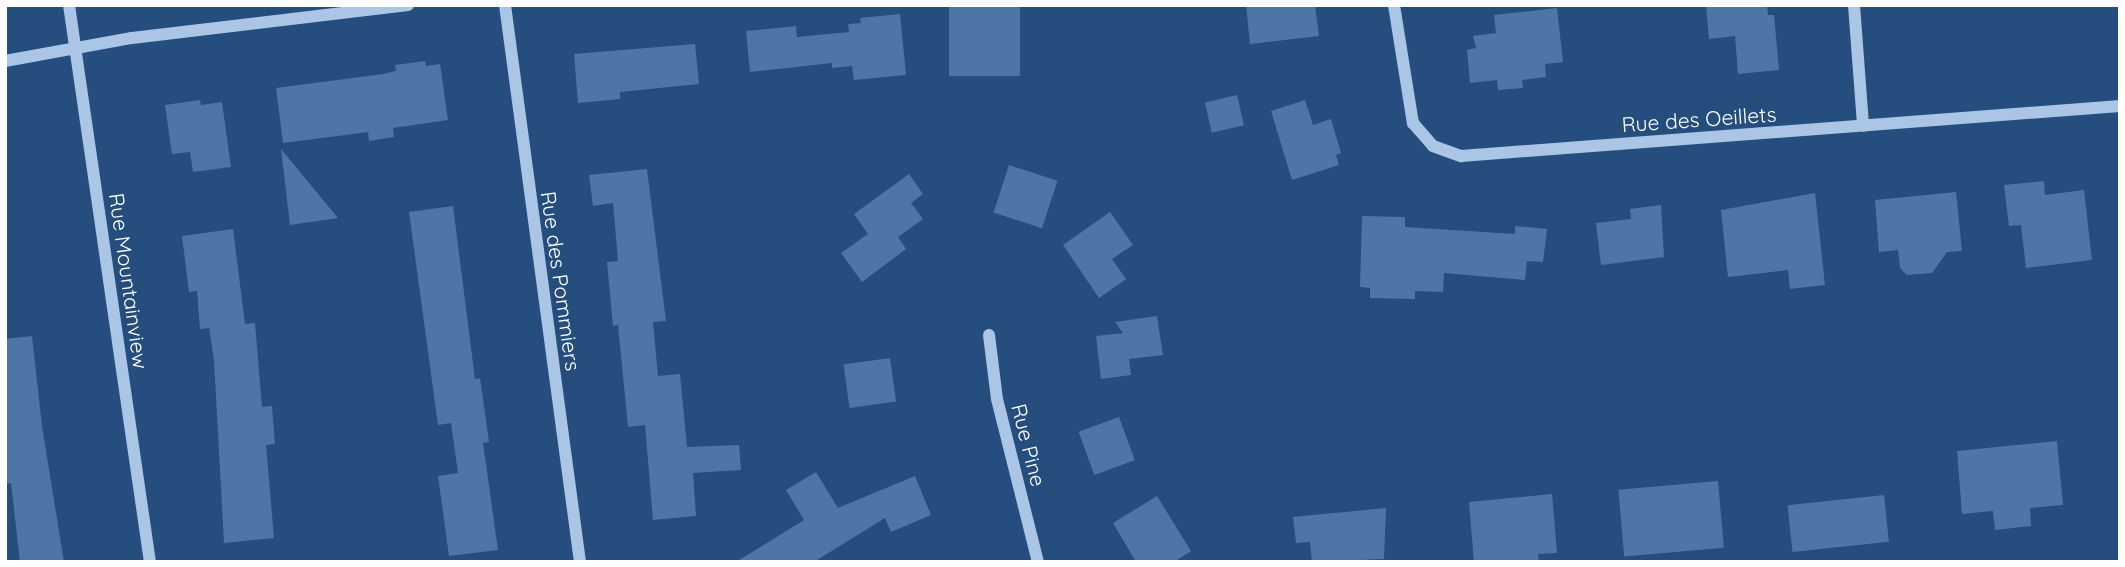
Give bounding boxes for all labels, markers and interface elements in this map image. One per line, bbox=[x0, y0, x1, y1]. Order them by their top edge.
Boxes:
street label: Rue des Oeillets bbox=[1621, 101, 1777, 137]
street label: Rue des Pommiers bbox=[536, 190, 586, 372]
street label: Rue Mountainview bbox=[104, 192, 154, 370]
street label: Rue Pine bbox=[1007, 401, 1051, 489]

